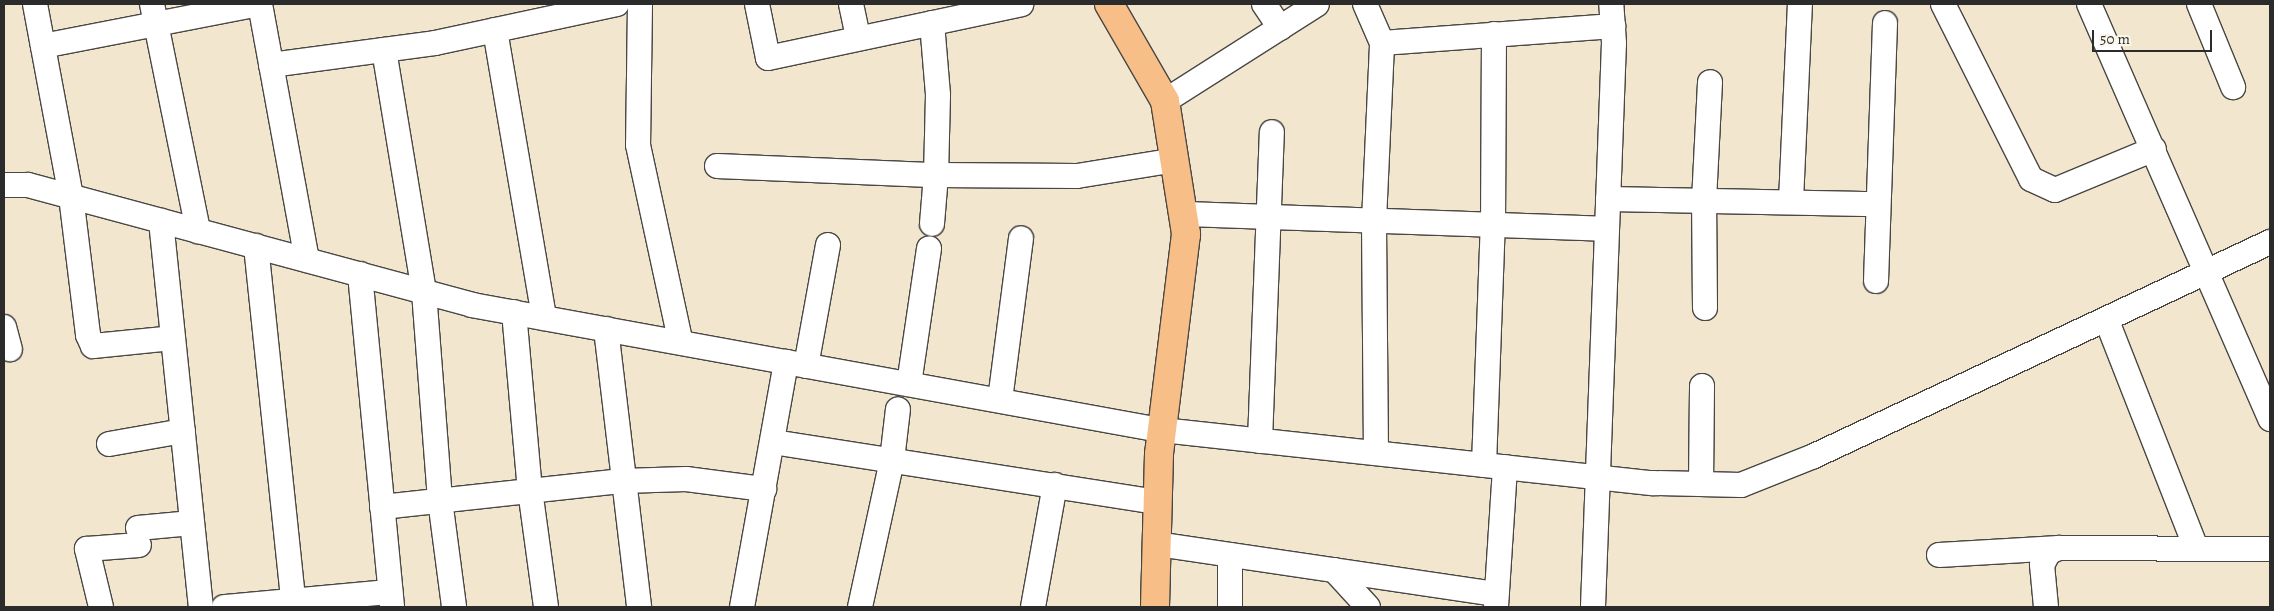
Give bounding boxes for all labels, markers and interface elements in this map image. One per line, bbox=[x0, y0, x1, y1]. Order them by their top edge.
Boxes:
scale bar bbox=[2094, 20, 2214, 52]
text: 50 m bbox=[2100, 29, 2130, 49]

